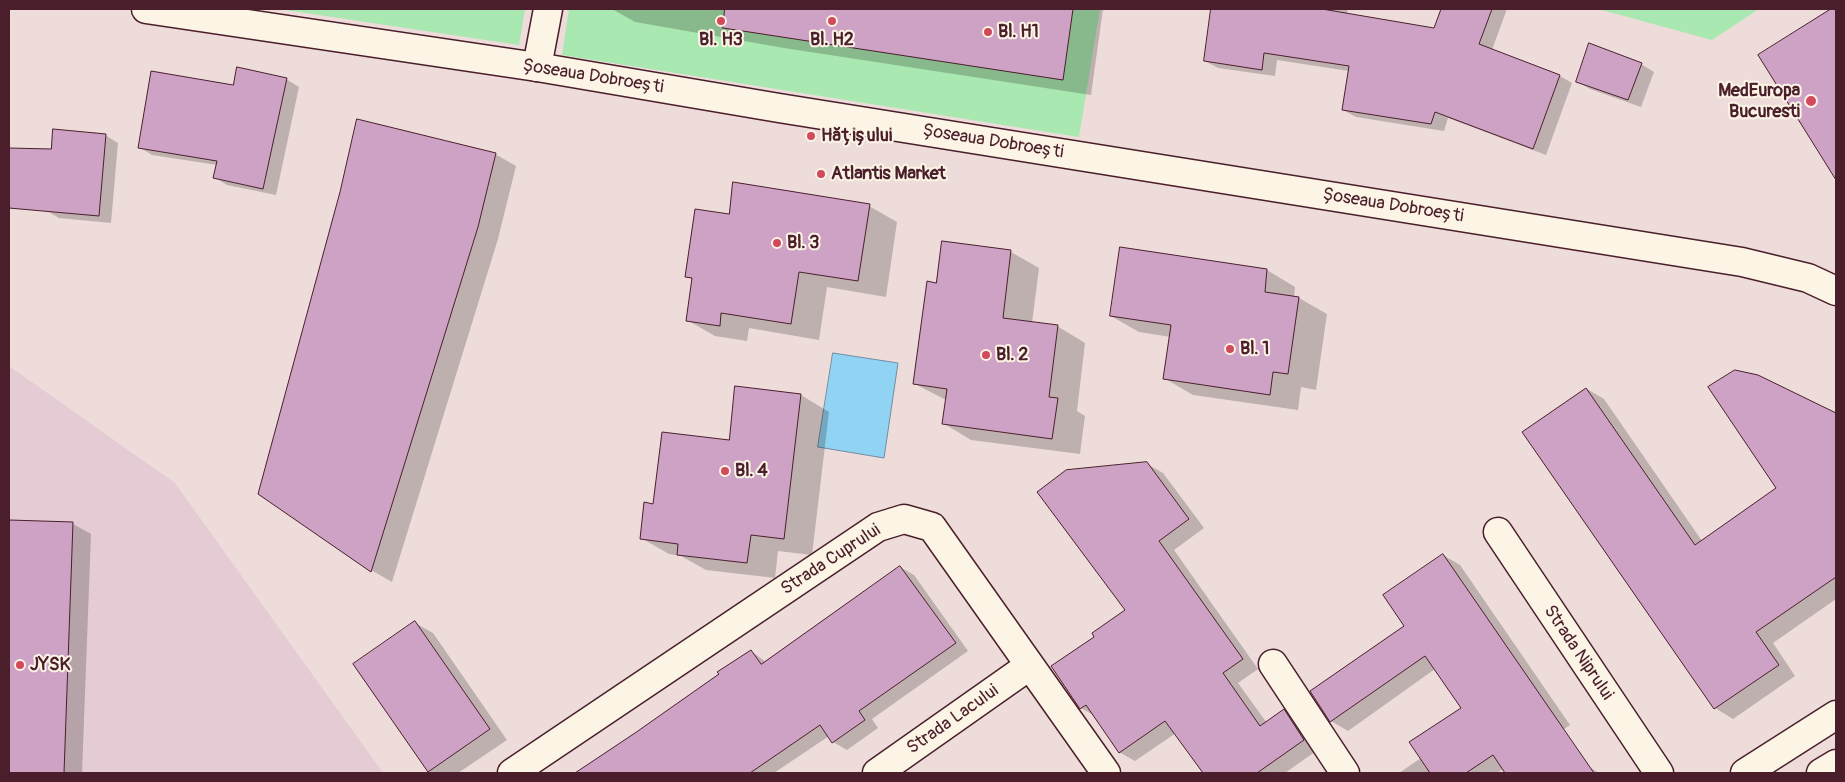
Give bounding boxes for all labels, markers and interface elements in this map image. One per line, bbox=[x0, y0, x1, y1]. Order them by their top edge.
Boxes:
marker: Bl. H3 bbox=[715, 15, 727, 27]
marker: Bl. H2 bbox=[826, 15, 838, 27]
place label: Bl. H1 bbox=[998, 21, 1039, 43]
marker: Bl. H1 bbox=[982, 26, 994, 38]
place label: Bl. H3 bbox=[699, 29, 743, 51]
place label: Bl. H2 bbox=[810, 29, 854, 51]
street label: Șoseaua Dobroești bbox=[521, 55, 665, 99]
place label: MedEuropa Bucuresti bbox=[1718, 80, 1800, 122]
marker: MedEuropa Bucuresti bbox=[1804, 94, 1818, 108]
street label: Șoseaua Dobroești bbox=[921, 120, 1065, 164]
place label: Hățișului bbox=[821, 125, 892, 147]
marker: Hățișului bbox=[805, 130, 817, 142]
place label: Atlantis Market bbox=[831, 163, 946, 185]
marker: Atlantis Market bbox=[815, 168, 827, 180]
street label: Șoseaua Dobroești bbox=[1321, 184, 1465, 228]
place label: Bl. 3 bbox=[787, 232, 819, 254]
marker: Bl. 3 bbox=[771, 237, 783, 249]
place label: Bl. 1 bbox=[1240, 338, 1269, 360]
marker: Bl. 1 bbox=[1224, 343, 1236, 355]
place label: Bl. 2 bbox=[996, 344, 1028, 366]
marker: Bl. 2 bbox=[980, 349, 992, 361]
place label: Bl. 4 bbox=[735, 460, 768, 482]
marker: Bl. 4 bbox=[719, 465, 731, 477]
street label: Strada Cuprului bbox=[777, 520, 885, 600]
street label: Strada Niprului bbox=[1538, 602, 1618, 704]
place label: JYSK bbox=[30, 654, 70, 676]
marker: JYSK bbox=[14, 659, 26, 671]
street label: Strada Lacului bbox=[903, 680, 1003, 760]

